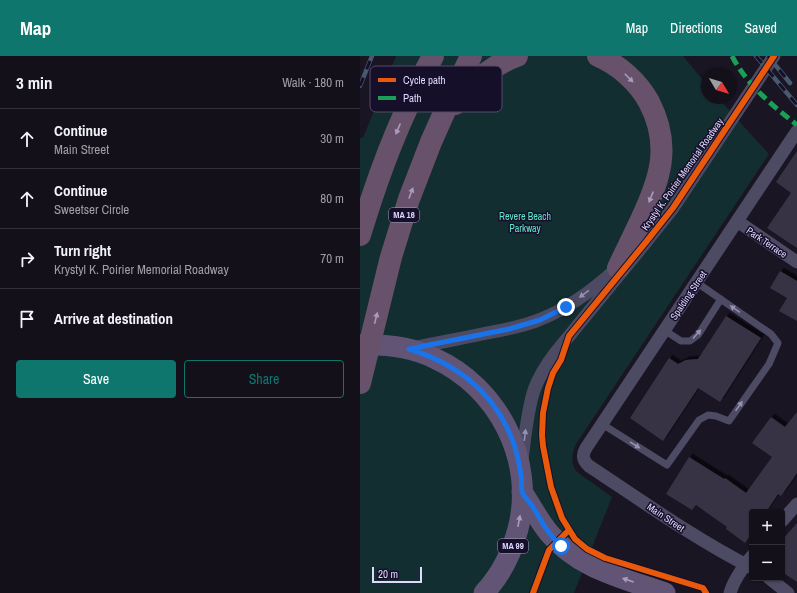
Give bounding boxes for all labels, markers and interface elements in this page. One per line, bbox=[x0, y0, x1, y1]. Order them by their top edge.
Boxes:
text: Map bbox=[20, 15, 51, 41]
text: Map bbox=[626, 19, 648, 37]
text: Directions bbox=[670, 19, 722, 37]
text: Saved bbox=[744, 19, 777, 37]
legend bbox=[370, 66, 502, 112]
north arrow bbox=[701, 68, 737, 104]
text: 3 min bbox=[16, 71, 52, 94]
text: Cycle path bbox=[403, 73, 446, 87]
one-way arrow bbox=[625, 73, 634, 83]
text: Walk · 180 m bbox=[282, 74, 344, 91]
text: Path bbox=[403, 91, 422, 105]
street label: Krystyl K. Poirier Memorial Roadway bbox=[639, 115, 727, 233]
text: Continue bbox=[54, 120, 107, 141]
one-way arrow bbox=[394, 123, 400, 135]
icon: ahead bbox=[16, 128, 38, 150]
text: 30 m bbox=[320, 130, 344, 147]
text: Main Street bbox=[54, 141, 109, 158]
text: Continue bbox=[54, 180, 107, 201]
one-way arrow bbox=[409, 187, 415, 199]
icon: ahead bbox=[16, 188, 38, 210]
text: 80 m bbox=[320, 190, 344, 207]
one-way arrow bbox=[648, 192, 654, 204]
text: Sweetser Circle bbox=[54, 201, 129, 218]
road number: MA 16 bbox=[389, 208, 419, 222]
park label: Revere Beach Parkway bbox=[499, 210, 551, 235]
street label: Park Terrace bbox=[744, 224, 790, 261]
text: Turn right bbox=[54, 240, 111, 261]
icon: right bbox=[16, 248, 38, 270]
text: 70 m bbox=[320, 250, 344, 267]
text: Krystyl K. Poirier Memorial Roadway bbox=[54, 261, 229, 278]
street label: Spalding Street bbox=[667, 268, 710, 322]
one-way arrow bbox=[579, 290, 590, 298]
route end bbox=[557, 298, 575, 316]
one-way arrow bbox=[729, 305, 740, 313]
icon: arrive bbox=[16, 308, 38, 330]
text: Arrive at destination bbox=[54, 308, 173, 329]
one-way arrow bbox=[373, 312, 379, 324]
one-way arrow bbox=[692, 329, 702, 339]
button: Save bbox=[16, 360, 176, 398]
button: Share bbox=[184, 360, 344, 398]
one-way arrow bbox=[735, 401, 743, 411]
one-way arrow bbox=[522, 429, 528, 441]
one-way arrow bbox=[629, 441, 641, 448]
street label: Main Street bbox=[645, 500, 688, 535]
map controls bbox=[749, 509, 785, 581]
button: + bbox=[749, 509, 785, 545]
one-way arrow bbox=[517, 515, 523, 527]
route start bbox=[552, 537, 570, 555]
road number: MA 99 bbox=[498, 539, 528, 553]
button: − bbox=[749, 545, 785, 581]
scale bar bbox=[372, 565, 422, 584]
text: 20 m bbox=[378, 567, 398, 581]
one-way arrow bbox=[622, 577, 634, 583]

